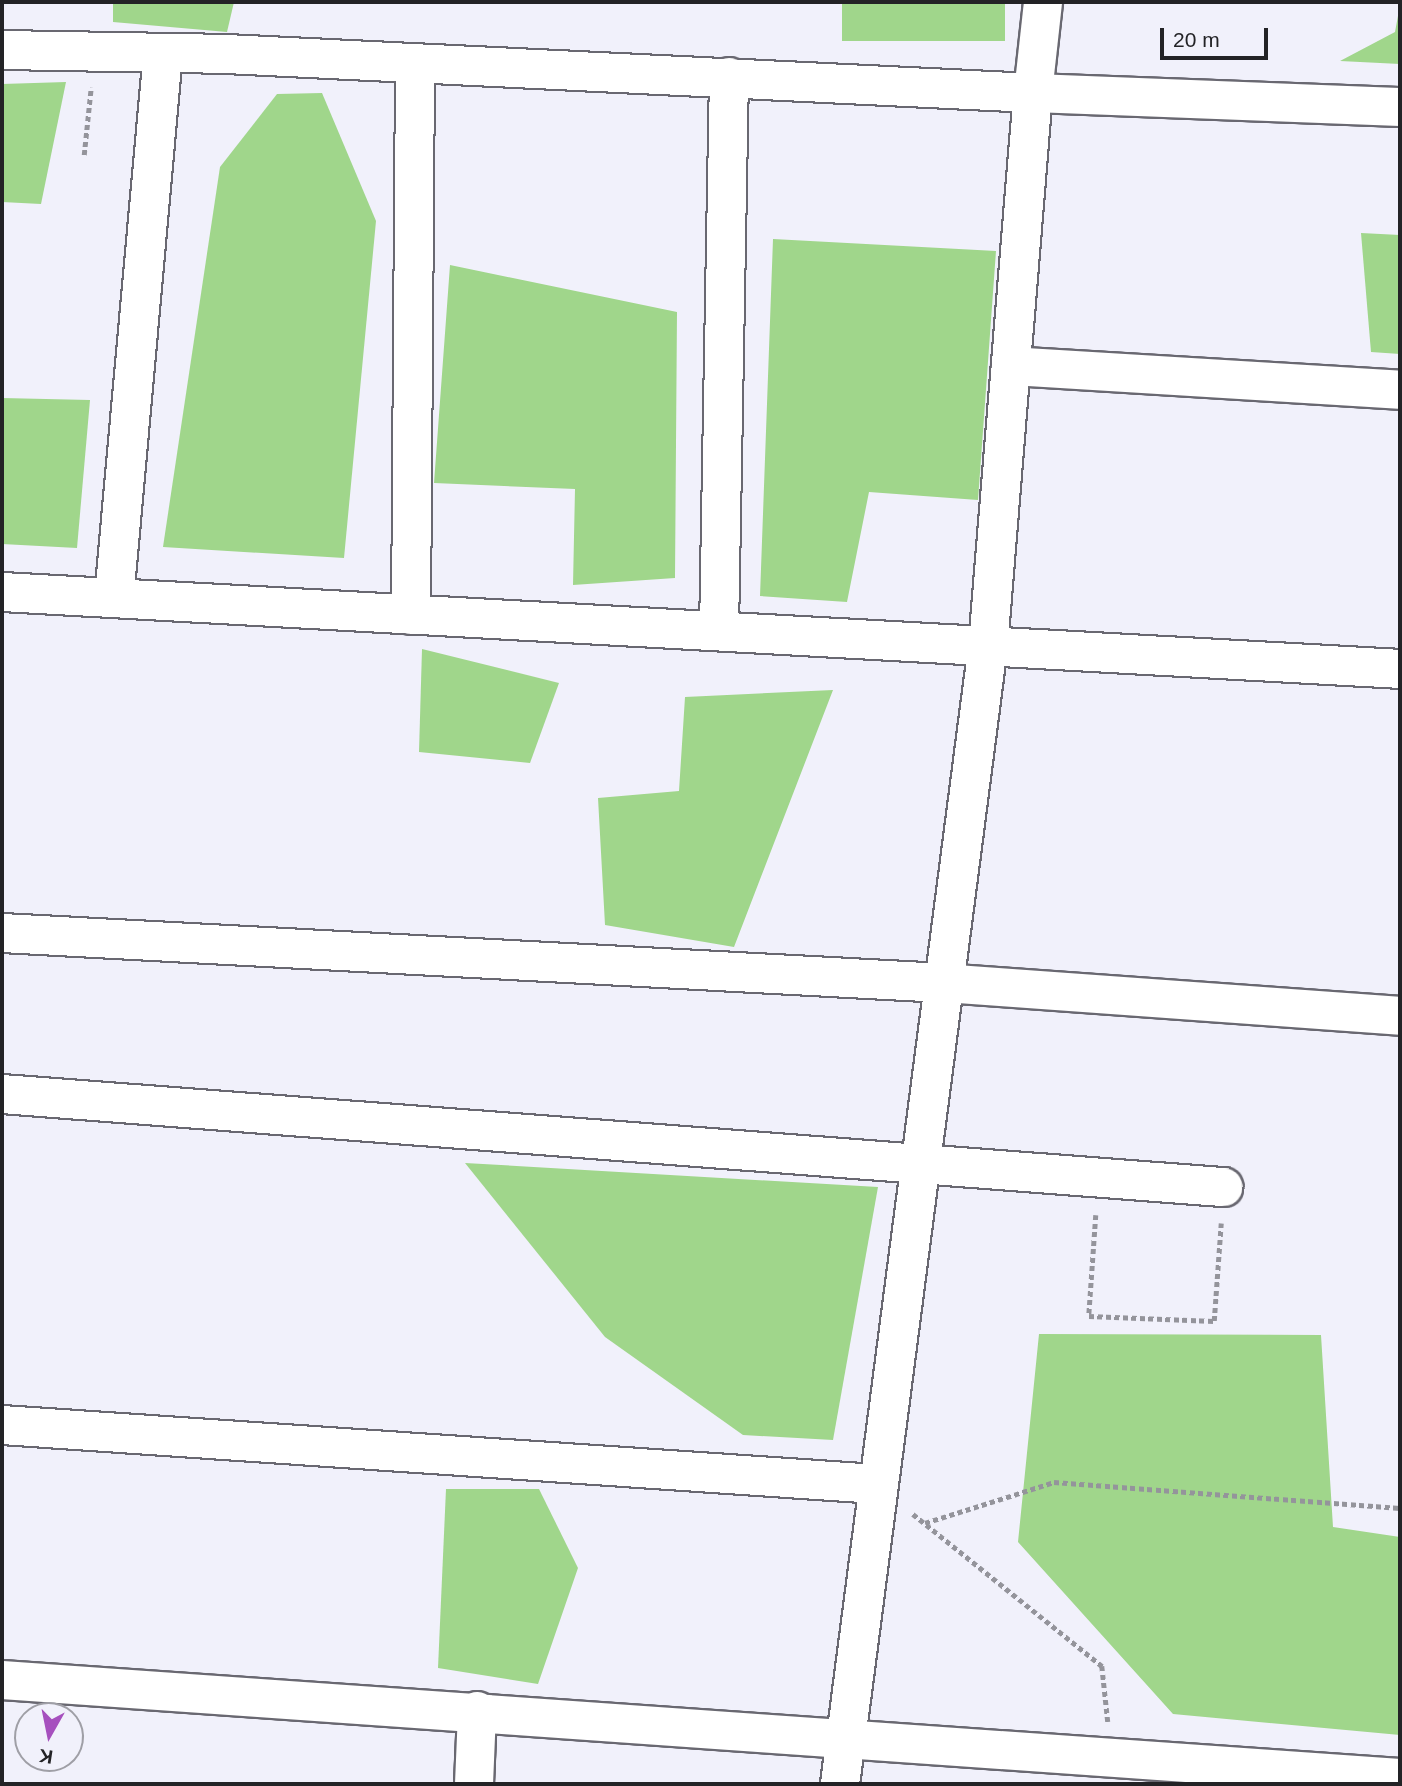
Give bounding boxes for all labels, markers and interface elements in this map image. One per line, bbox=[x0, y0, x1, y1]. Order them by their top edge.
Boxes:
scale bar bbox=[1164, 14, 1272, 58]
text: 20 m bbox=[1173, 28, 1220, 51]
north arrow bbox=[14, 1702, 84, 1772]
text: K bbox=[38, 1745, 54, 1768]

